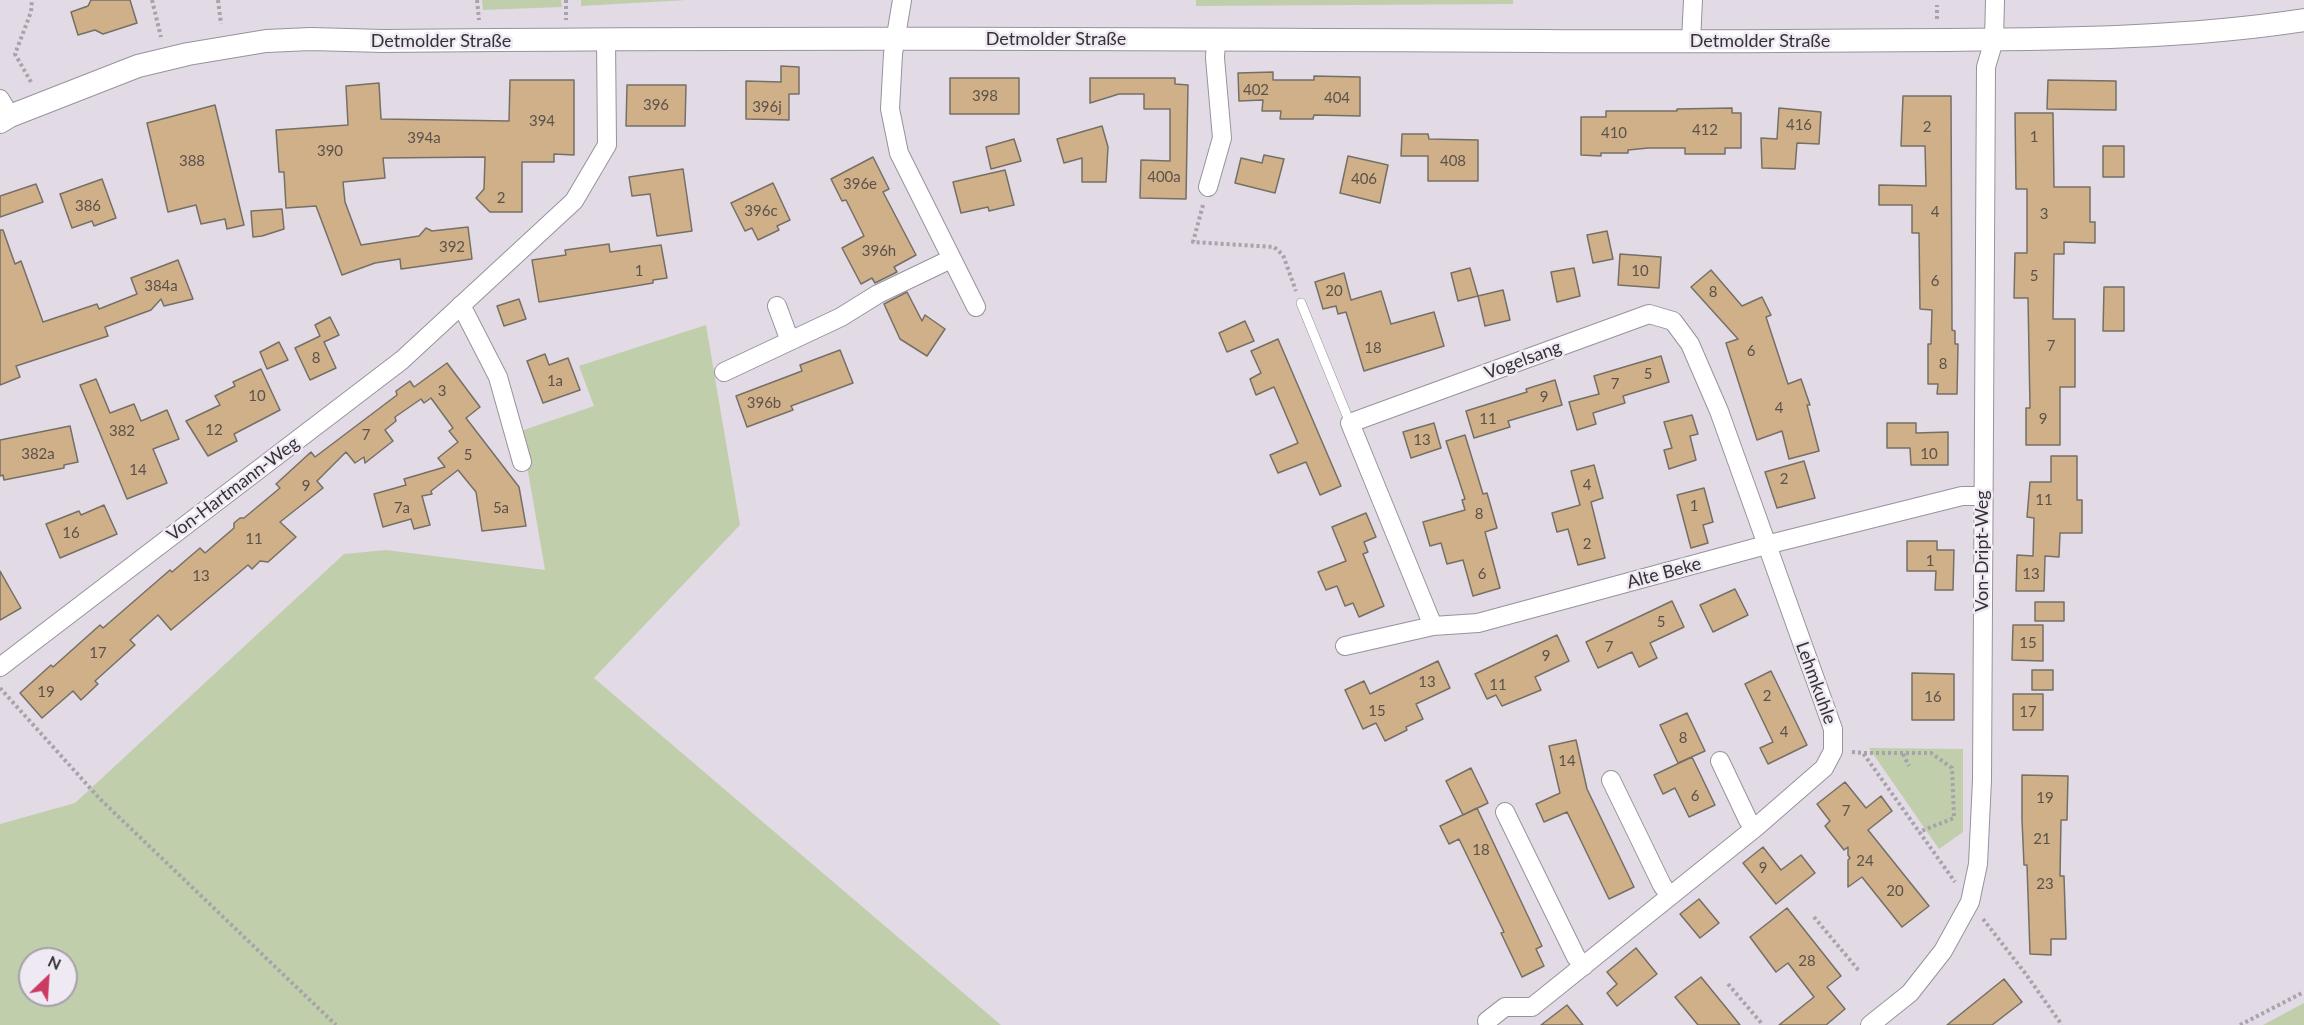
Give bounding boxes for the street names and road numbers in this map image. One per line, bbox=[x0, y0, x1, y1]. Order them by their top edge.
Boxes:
street label: Detmolder Straße bbox=[986, 28, 1126, 50]
street label: Detmolder Straße bbox=[371, 30, 511, 52]
street label: Detmolder Straße bbox=[1690, 30, 1830, 52]
street label: Vogelsang bbox=[1482, 336, 1564, 384]
street label: Von-Hartmann-Weg bbox=[163, 432, 303, 546]
street label: Von-Dript-Weg bbox=[1971, 490, 1993, 612]
street label: Alte Beke bbox=[1624, 553, 1704, 593]
street label: Lehmkuhle bbox=[1791, 639, 1841, 727]

